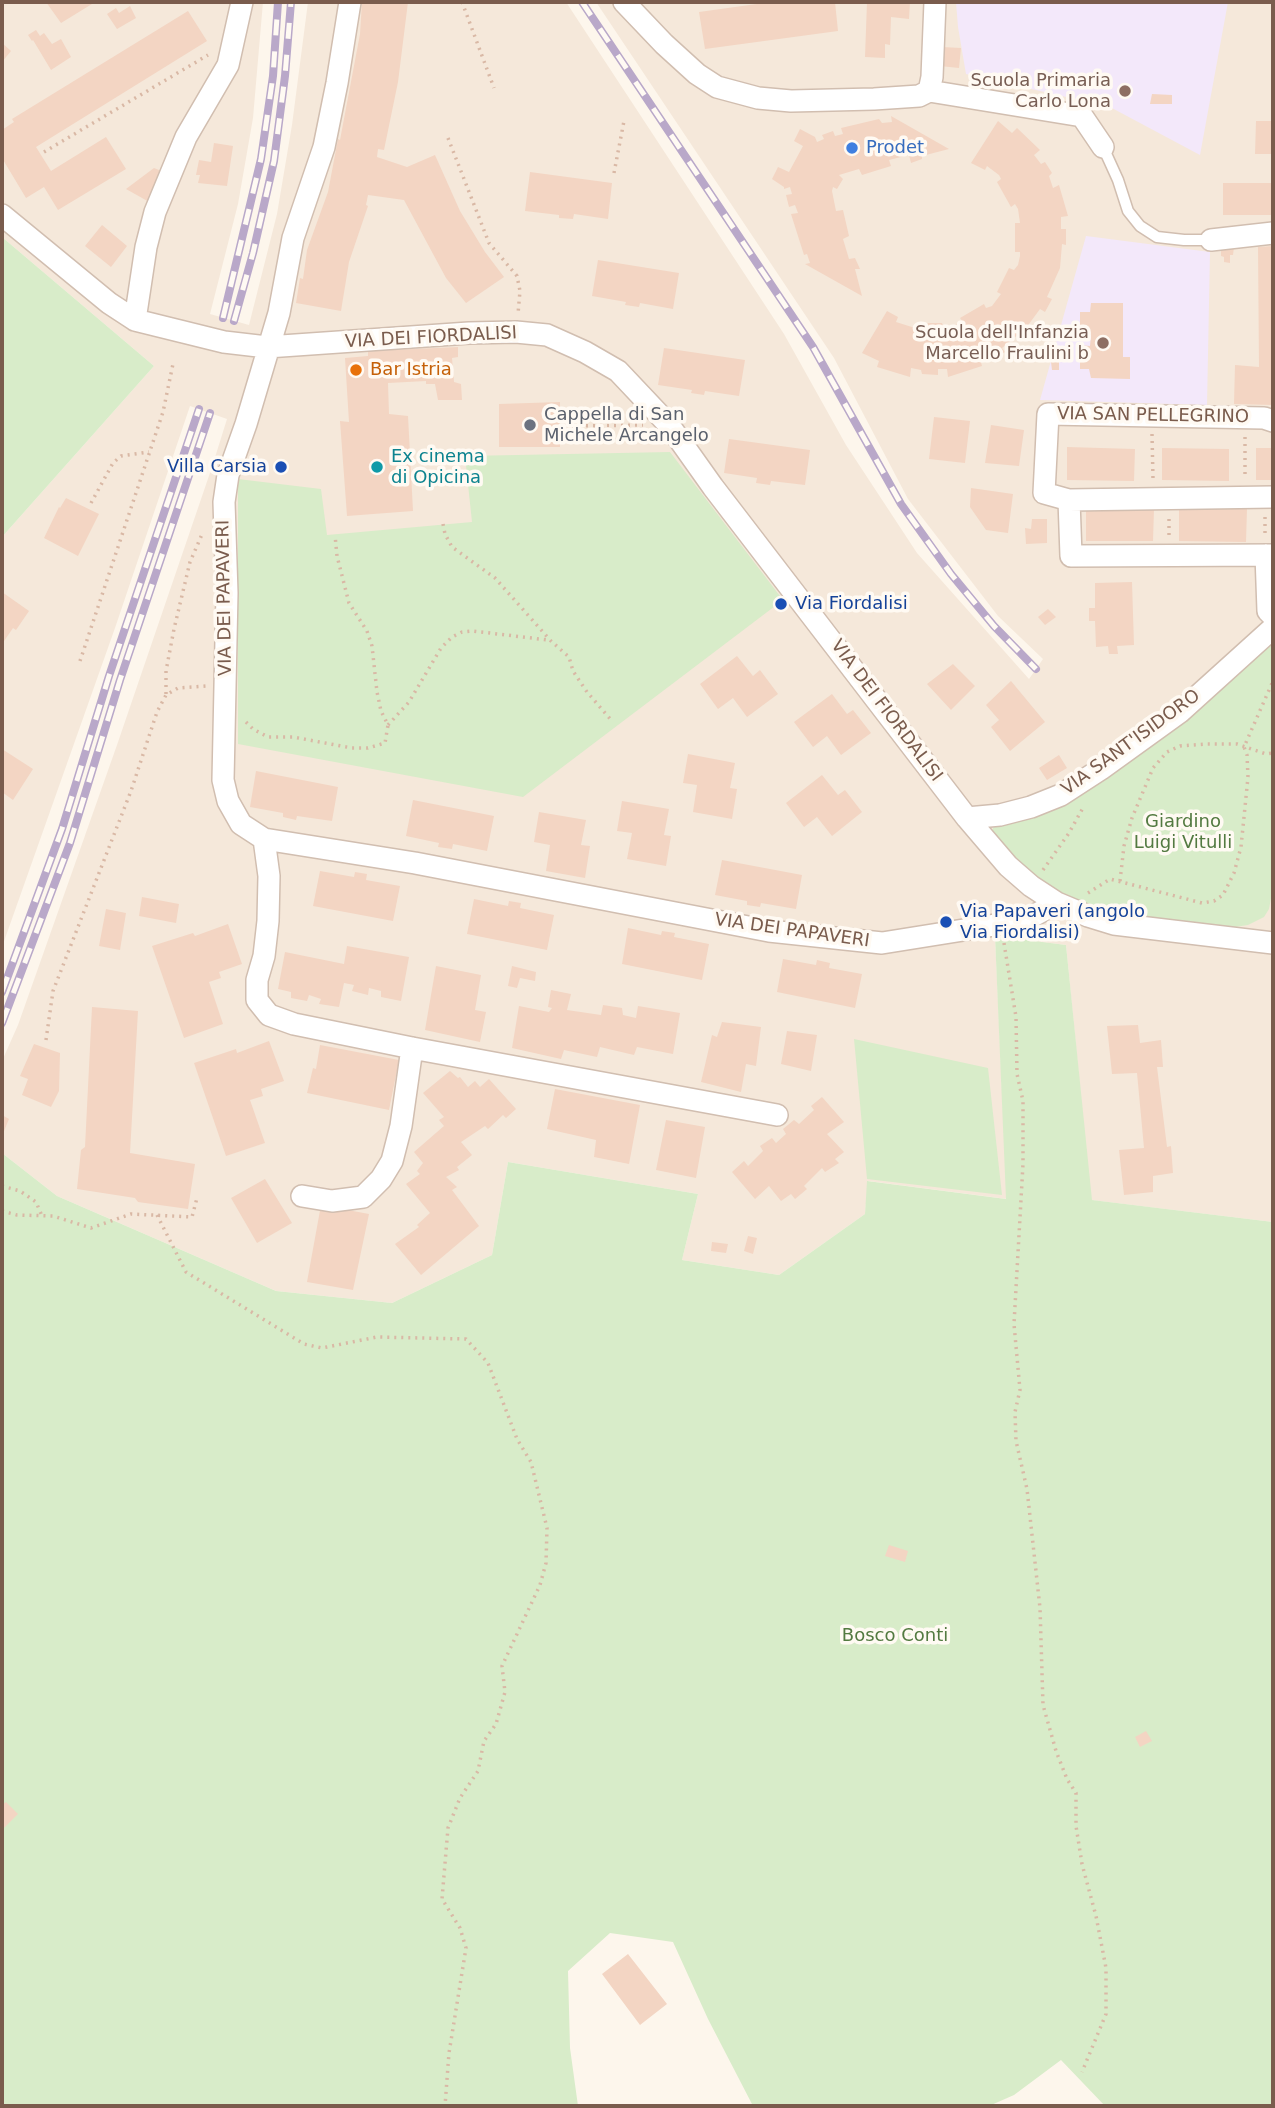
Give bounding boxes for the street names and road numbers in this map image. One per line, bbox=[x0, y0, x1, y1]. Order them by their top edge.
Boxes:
street label: VIA DEI FIORDALISI bbox=[344, 323, 518, 353]
street label: VIA SAN PELLEGRINO bbox=[1057, 404, 1249, 428]
street label: VIA DEI PAPAVERI bbox=[213, 520, 237, 676]
street label: VIA DEI FIORDALISI bbox=[826, 636, 946, 786]
street label: VIA SANT'ISIDORO bbox=[1058, 686, 1204, 800]
street label: VIA DEI PAPAVERI bbox=[713, 909, 871, 953]

